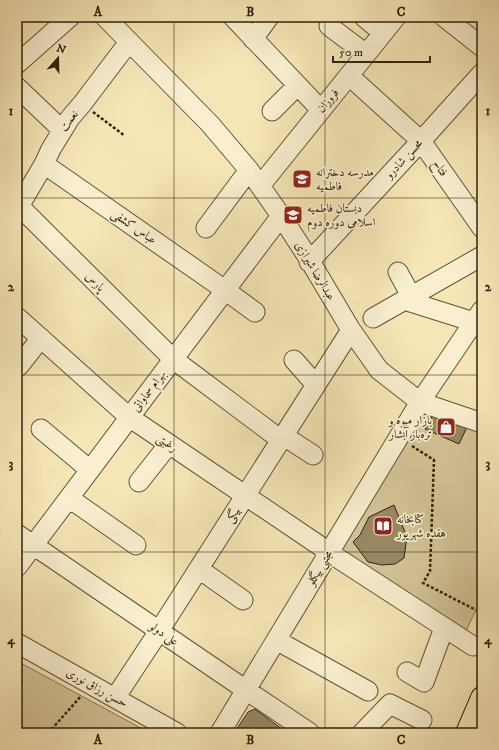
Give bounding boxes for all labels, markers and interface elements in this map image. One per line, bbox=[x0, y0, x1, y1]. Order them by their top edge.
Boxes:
text: A bbox=[93, 4, 103, 20]
text: B bbox=[246, 4, 254, 20]
text: C bbox=[397, 4, 406, 20]
north arrow bbox=[38, 38, 78, 78]
scale bar bbox=[333, 38, 430, 64]
text: N bbox=[54, 41, 68, 58]
text: 50 m bbox=[339, 45, 363, 60]
street label: فروزان bbox=[314, 86, 342, 116]
text: 1 bbox=[9, 103, 14, 119]
text: 1 bbox=[486, 103, 491, 119]
street label: نعمت bbox=[56, 107, 82, 135]
street label: محسن شادرو bbox=[381, 136, 427, 184]
street label: فتاح bbox=[426, 157, 451, 181]
place label: مدرسه دخترانه فاطمیه bbox=[316, 165, 374, 194]
school or university icon: مدرسه دخترانه فاطمیه bbox=[291, 168, 313, 190]
place label: دبستان فاطمیه اسلامی دوره دوم bbox=[307, 201, 376, 233]
school or university icon: دبستان فاطمیه اسلامی دوره دوم bbox=[282, 204, 304, 226]
street label: عباس کشفی bbox=[108, 206, 160, 249]
street label: عبدالرضا شیرازی bbox=[291, 239, 339, 304]
street label: پارس bbox=[81, 269, 108, 296]
text: 2 bbox=[8, 279, 15, 295]
text: 2 bbox=[485, 279, 492, 295]
street label: بهرام سماواتی bbox=[128, 367, 172, 417]
place label: بازار میوه و تره‌بار آبشار bbox=[387, 413, 432, 442]
shop icon: بازار میوه و تره‌بار آبشار bbox=[435, 416, 457, 438]
street label: رغبتی bbox=[153, 431, 181, 456]
text: 3 bbox=[9, 456, 14, 472]
text: 3 bbox=[486, 456, 491, 472]
street label: بیگی bbox=[222, 504, 245, 527]
place label: کتابخانه هفده شهریور bbox=[396, 512, 446, 541]
library icon: کتابخانه هفده شهریور bbox=[372, 515, 394, 537]
street label: مجتبی بیگلو bbox=[302, 546, 339, 591]
street label: علی دولو bbox=[145, 618, 182, 650]
text: 4 bbox=[6, 632, 15, 649]
text: 4 bbox=[483, 632, 492, 649]
street label: حسن رزاق نوری bbox=[63, 665, 130, 712]
text: A bbox=[93, 732, 103, 748]
text: B bbox=[246, 732, 254, 748]
text: C bbox=[397, 732, 406, 748]

